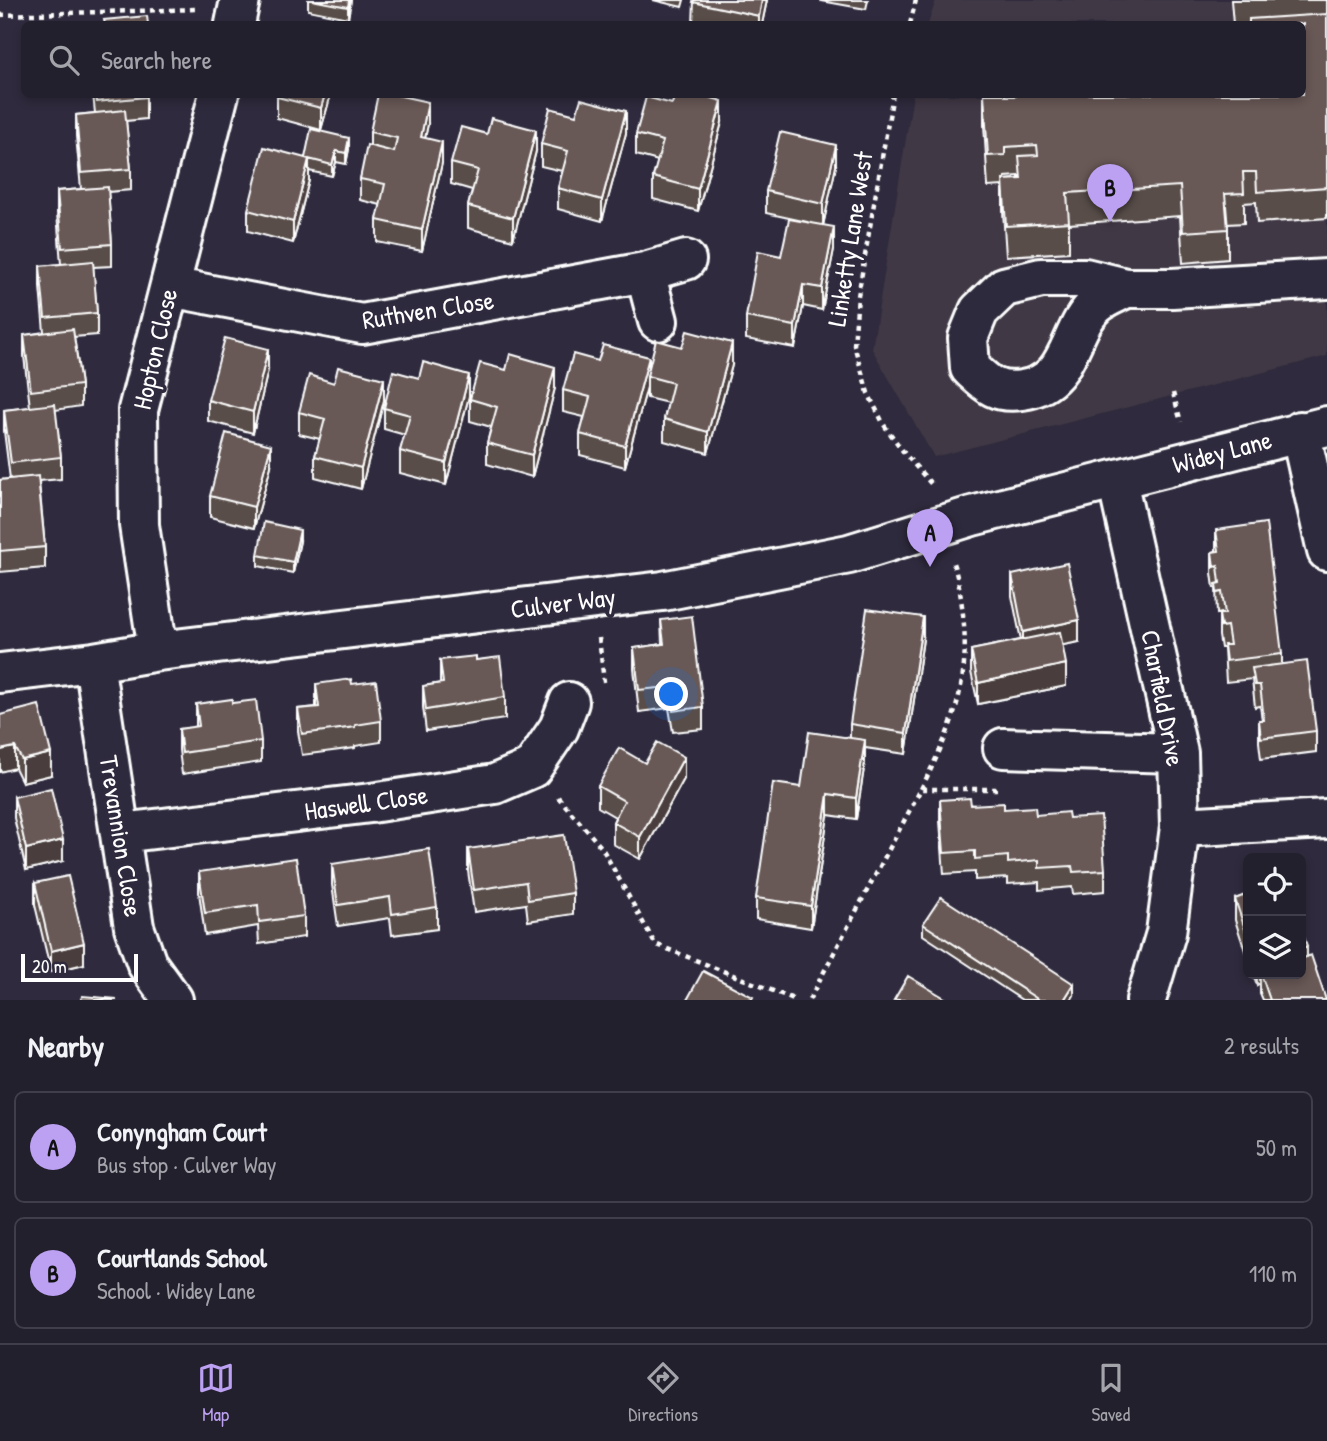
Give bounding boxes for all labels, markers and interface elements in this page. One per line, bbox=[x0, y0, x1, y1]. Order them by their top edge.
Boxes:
search box bbox=[21, 21, 1306, 98]
icon: search bbox=[45, 41, 83, 79]
text: Search here bbox=[101, 42, 212, 77]
street label: Linketty Lane West bbox=[818, 148, 881, 329]
pin: B bbox=[1087, 164, 1133, 222]
street label: Ruthven Close bbox=[360, 282, 496, 337]
street label: Hopton Close bbox=[124, 285, 185, 413]
street label: Widey Lane bbox=[1168, 422, 1275, 482]
pin: A bbox=[907, 509, 953, 567]
street label: Culver Way bbox=[508, 579, 617, 626]
street label: Charfield Drive bbox=[1133, 627, 1194, 769]
your location bbox=[654, 677, 688, 711]
street label: Trevannion Close bbox=[91, 753, 152, 919]
street label: Haswell Close bbox=[302, 777, 430, 828]
map controls bbox=[1243, 853, 1306, 979]
button: locate bbox=[1243, 853, 1306, 916]
button: layers bbox=[1243, 916, 1306, 979]
scale bar bbox=[21, 951, 138, 983]
text: 20 m bbox=[32, 953, 67, 979]
text: Nearby bbox=[28, 1026, 104, 1066]
text: 2 results bbox=[1224, 1030, 1299, 1061]
text: Conyngham Court bbox=[97, 1114, 267, 1149]
text: A bbox=[47, 1132, 59, 1163]
text: 50 m bbox=[1256, 1132, 1297, 1163]
text: Bus stop · Culver Way bbox=[97, 1149, 276, 1180]
text: Courtlands School bbox=[97, 1240, 267, 1275]
text: B bbox=[47, 1258, 59, 1289]
text: 110 m bbox=[1249, 1258, 1297, 1289]
text: School · Widey Lane bbox=[97, 1275, 256, 1306]
tab: Map bbox=[197, 1359, 235, 1427]
tab: Directions bbox=[628, 1359, 698, 1427]
tab: Saved bbox=[1092, 1359, 1130, 1427]

